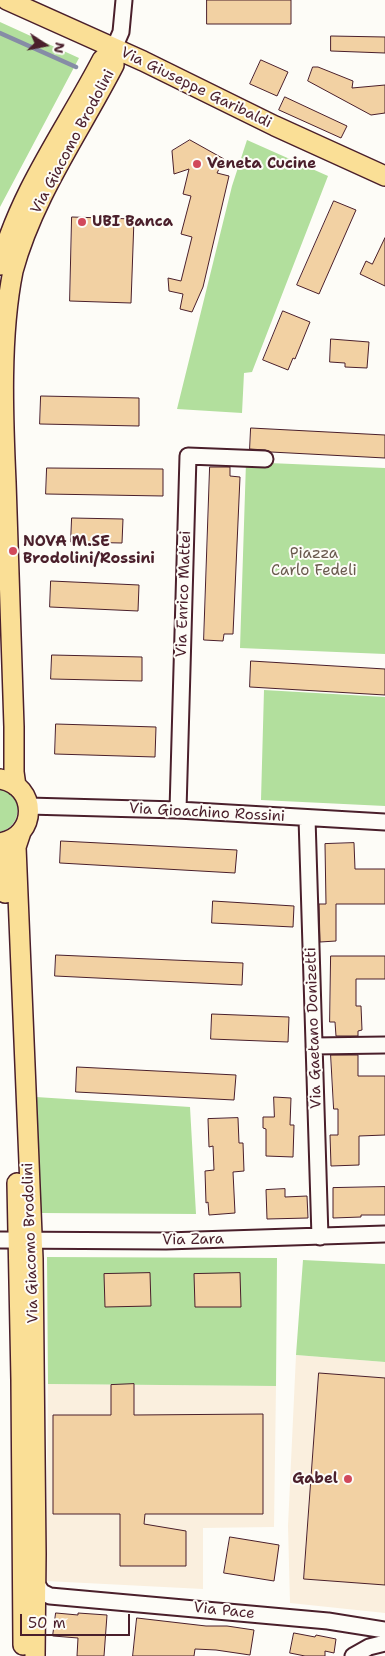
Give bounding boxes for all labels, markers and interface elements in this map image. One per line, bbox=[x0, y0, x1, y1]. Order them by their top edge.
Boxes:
north arrow bbox=[20, 20, 70, 70]
text: N bbox=[50, 41, 70, 55]
street label: Via Giuseppe Garibaldi bbox=[118, 44, 274, 132]
street label: Via Giacomo Brodolini bbox=[27, 67, 119, 217]
place label: Veneta Cucine bbox=[207, 155, 316, 173]
marker: Veneta Cucine bbox=[191, 158, 203, 170]
place label: UBI Banca bbox=[92, 213, 173, 231]
marker: UBI Banca bbox=[76, 216, 88, 228]
street label: Via Enrico Mattei bbox=[173, 530, 195, 658]
place label: NOVA M.SE Brodolini/Rossini bbox=[23, 533, 155, 568]
marker: NOVA M.SE Brodolini/Rossini bbox=[7, 545, 19, 557]
park label: Piazza Carlo Fedeli bbox=[271, 545, 357, 580]
street label: Via Gioachino Rossini bbox=[128, 800, 286, 826]
street label: Via Gaetano Donizetti bbox=[302, 947, 326, 1109]
street label: Via Giacomo Brodolini bbox=[19, 1162, 43, 1324]
street label: Via Zara bbox=[162, 1230, 224, 1250]
place label: Gabel bbox=[292, 1470, 338, 1488]
marker: Gabel bbox=[342, 1473, 354, 1485]
street label: Via Pace bbox=[192, 1599, 256, 1623]
scale bar bbox=[22, 1604, 132, 1636]
text: 50 m bbox=[28, 1613, 66, 1633]

